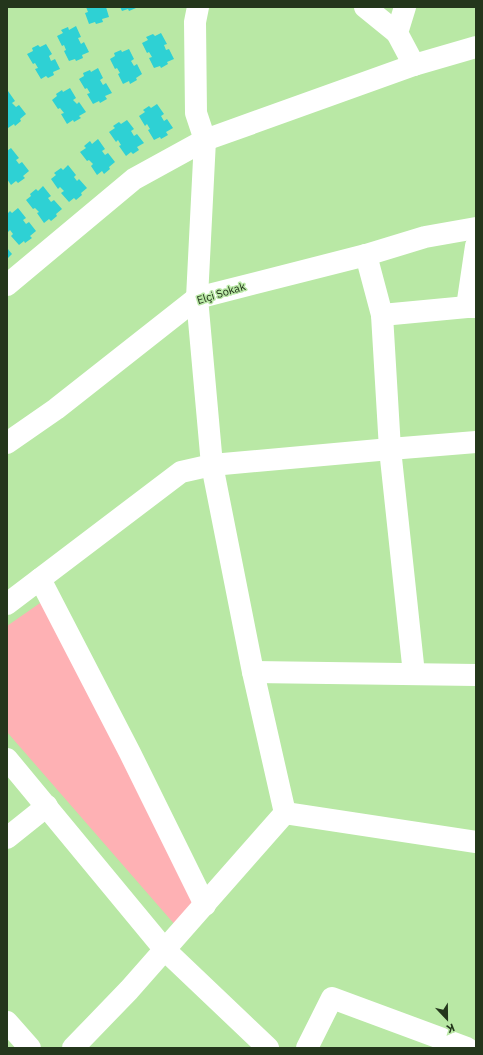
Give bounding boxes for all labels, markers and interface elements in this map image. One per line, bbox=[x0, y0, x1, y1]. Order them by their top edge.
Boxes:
street label: Elçi Sokak bbox=[195, 279, 247, 307]
north arrow bbox=[427, 999, 467, 1039]
text: K bbox=[444, 1020, 457, 1036]

